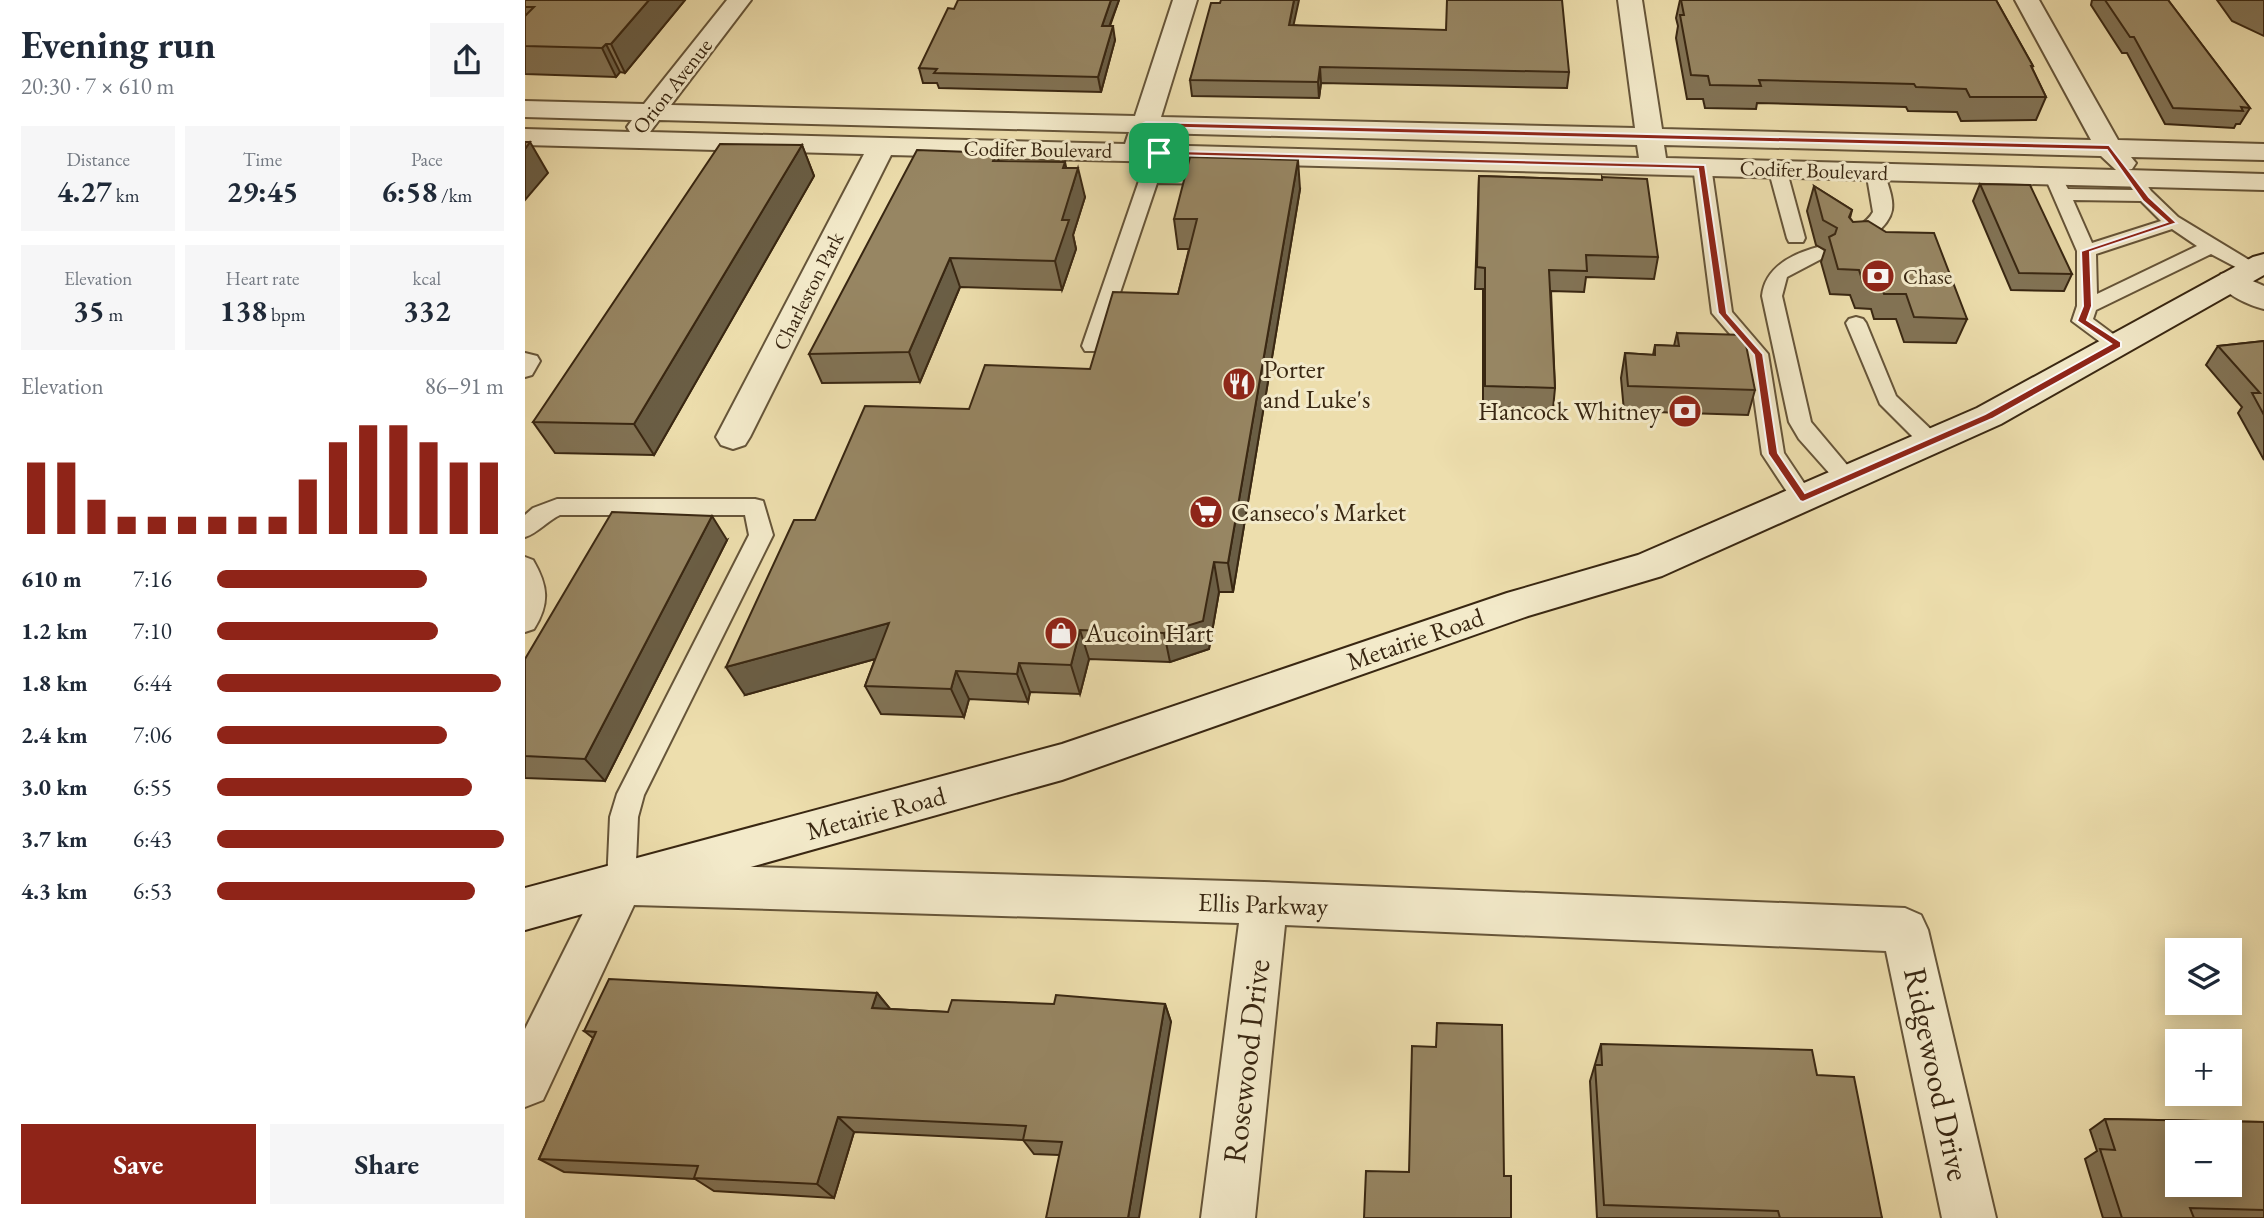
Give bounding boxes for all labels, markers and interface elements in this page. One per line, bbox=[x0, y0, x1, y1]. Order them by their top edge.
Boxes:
text: Evening run bbox=[21, 20, 216, 69]
button: share bbox=[430, 23, 504, 97]
street label: Orion Avenue bbox=[626, 33, 718, 139]
text: 20:30 · 7 × 610 m bbox=[21, 71, 174, 101]
pin bbox=[1129, 123, 1189, 183]
street label: Codifer Boulevard bbox=[963, 134, 1113, 164]
icon: arrive bbox=[1140, 134, 1178, 172]
text: Distance bbox=[66, 147, 130, 172]
text: Time bbox=[243, 147, 282, 172]
text: Pace bbox=[411, 147, 443, 172]
street label: Codifer Boulevard bbox=[1739, 154, 1889, 186]
text: 4.27 bbox=[57, 172, 112, 211]
text: 29:45 bbox=[227, 172, 298, 211]
text: 6:58 bbox=[381, 172, 437, 211]
text: km bbox=[112, 183, 139, 208]
text: /km bbox=[437, 183, 472, 208]
street label: Charleston Park bbox=[767, 226, 850, 355]
bank icon: Chase bbox=[1859, 257, 1897, 295]
place label: Chase bbox=[1903, 263, 1952, 290]
text: Elevation bbox=[64, 266, 132, 291]
text: Heart rate bbox=[226, 266, 299, 291]
text: kcal bbox=[413, 266, 441, 291]
text: 35 bbox=[73, 291, 105, 330]
text: 138 bbox=[220, 291, 267, 330]
text: 332 bbox=[403, 291, 451, 330]
text: m bbox=[105, 302, 123, 327]
text: bpm bbox=[267, 302, 305, 327]
place label: Porter and Luke's bbox=[1263, 352, 1370, 416]
restaurant icon: Porter and Luke's bbox=[1220, 365, 1258, 403]
text: Elevation bbox=[21, 371, 104, 401]
text: 86–91 m bbox=[425, 371, 504, 401]
bank icon: Hancock Whitney bbox=[1666, 392, 1704, 430]
place label: Hancock Whitney bbox=[1478, 394, 1662, 428]
supermarket icon: Canseco's Market bbox=[1187, 493, 1225, 531]
place label: Canseco's Market bbox=[1231, 495, 1406, 529]
text: 610 m bbox=[21, 564, 82, 594]
text: 7:16 bbox=[133, 564, 172, 594]
street label: Metairie Road bbox=[1342, 599, 1489, 678]
shop icon: Aucoin Hart bbox=[1042, 614, 1080, 652]
text: 1.2 km bbox=[21, 616, 88, 646]
text: 7:10 bbox=[133, 616, 172, 646]
place label: Aucoin Hart bbox=[1084, 616, 1213, 650]
text: 1.8 km bbox=[21, 668, 88, 698]
text: 6:44 bbox=[133, 668, 172, 698]
text: 2.4 km bbox=[21, 720, 88, 750]
text: 7:06 bbox=[133, 720, 172, 750]
text: 3.0 km bbox=[21, 772, 88, 802]
text: 6:55 bbox=[133, 772, 172, 802]
street label: Metairie Road bbox=[803, 778, 950, 848]
text: 3.7 km bbox=[21, 824, 88, 854]
text: 6:43 bbox=[133, 824, 172, 854]
text: 4.3 km bbox=[21, 876, 88, 906]
text: 6:53 bbox=[133, 876, 172, 906]
street label: Ellis Parkway bbox=[1197, 885, 1329, 923]
map controls bbox=[2165, 938, 2242, 1197]
button: layers bbox=[2165, 938, 2242, 1015]
street label: Rosewood Drive bbox=[1213, 957, 1279, 1165]
street label: Ridgewood Drive bbox=[1894, 964, 1980, 1184]
button: + bbox=[2165, 1029, 2242, 1106]
button: − bbox=[2165, 1120, 2242, 1197]
button: Save bbox=[21, 1124, 256, 1204]
button: Share bbox=[270, 1124, 504, 1204]

